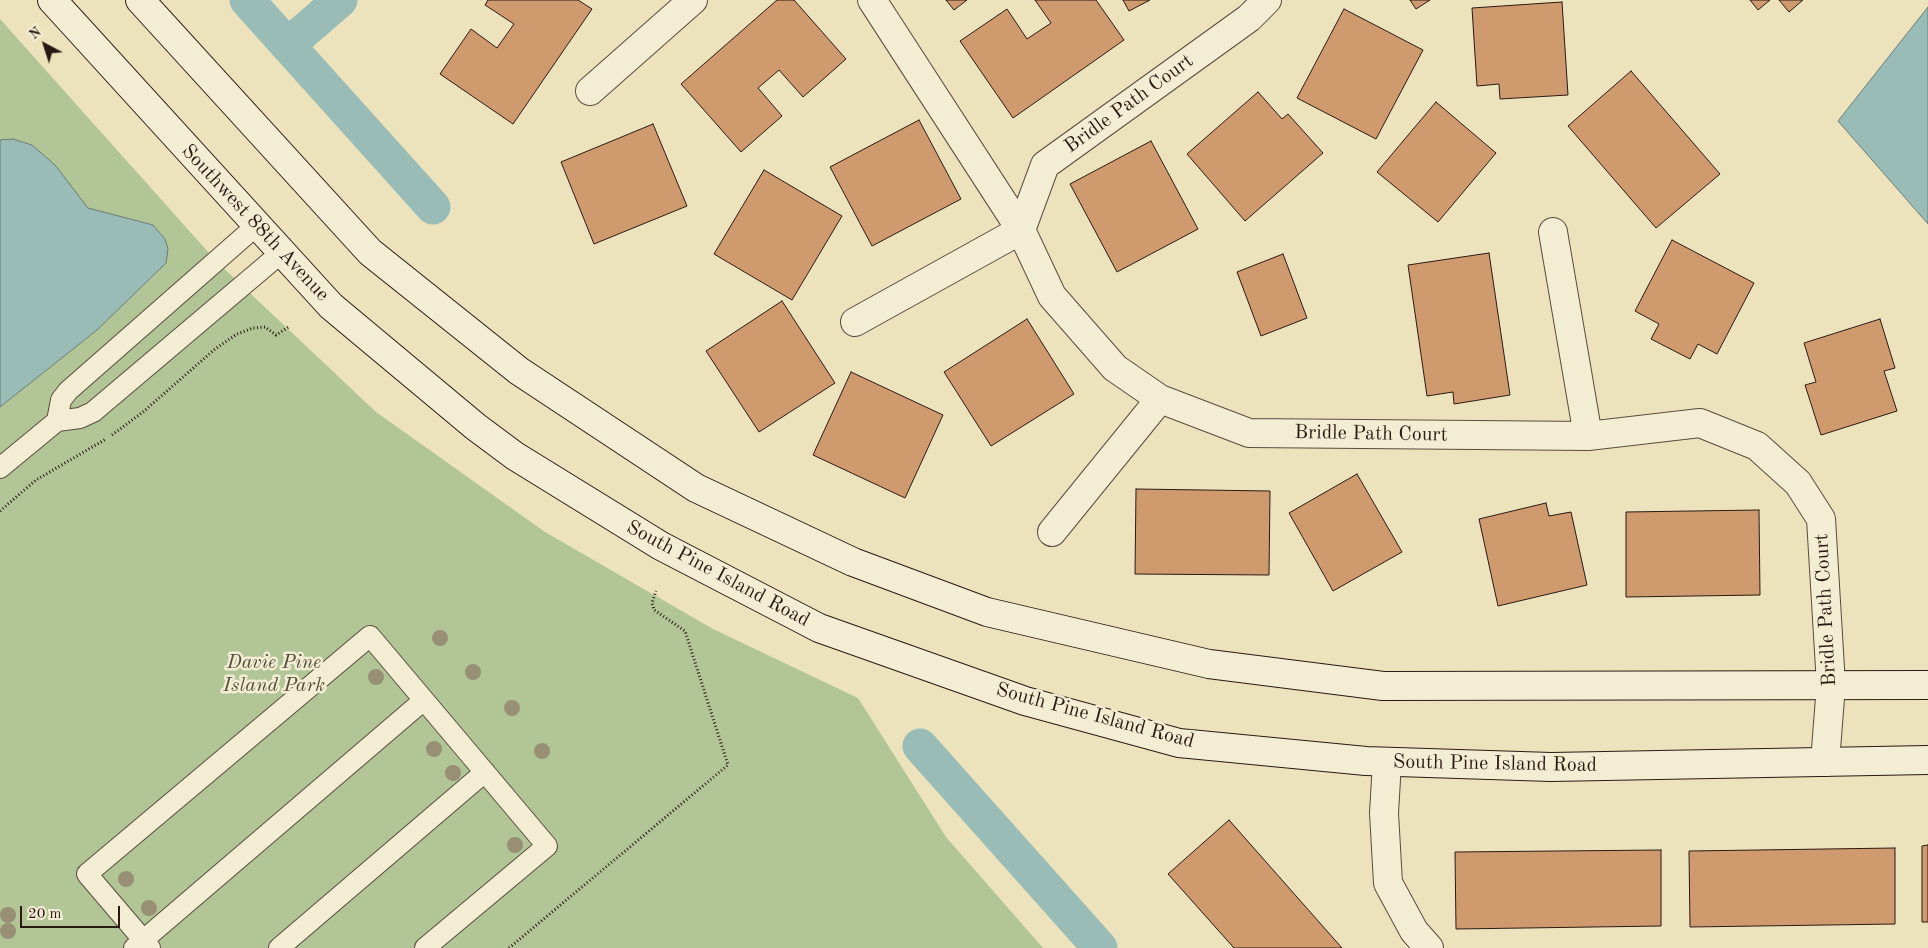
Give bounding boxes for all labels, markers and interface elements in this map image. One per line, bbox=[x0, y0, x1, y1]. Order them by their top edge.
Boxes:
north arrow bbox=[20, 20, 70, 70]
text: N bbox=[27, 25, 44, 42]
street label: Bridle Path Court bbox=[1060, 49, 1198, 159]
street label: Southwest 88th Avenue bbox=[176, 139, 334, 307]
street label: Bridle Path Court bbox=[1294, 421, 1448, 447]
street label: South Pine Island Road bbox=[622, 515, 814, 633]
street label: Bridle Path Court bbox=[1810, 533, 1842, 687]
park label: Davie Pine Island Park bbox=[223, 651, 325, 698]
street label: South Pine Island Road bbox=[993, 678, 1197, 754]
street label: South Pine Island Road bbox=[1393, 750, 1597, 778]
scale bar bbox=[22, 896, 122, 928]
text: 20 m bbox=[28, 907, 62, 922]

